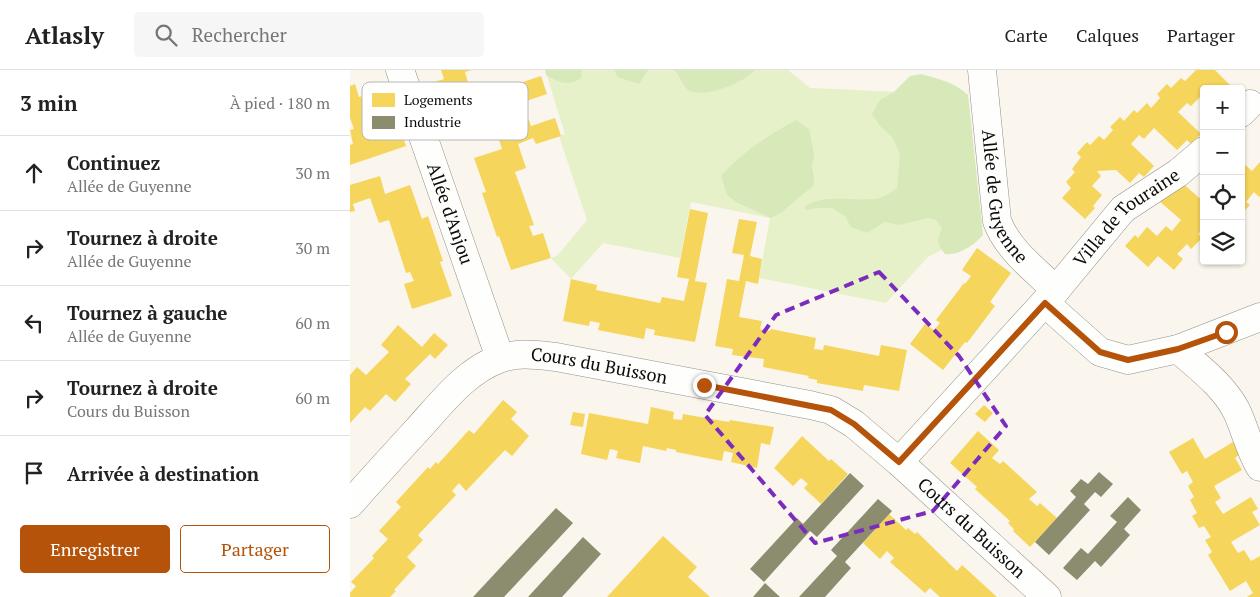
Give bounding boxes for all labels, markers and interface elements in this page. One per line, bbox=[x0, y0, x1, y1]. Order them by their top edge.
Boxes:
search box bbox=[134, 12, 484, 57]
text: Atlasly bbox=[25, 19, 104, 51]
icon: search bbox=[152, 21, 180, 49]
text: Rechercher bbox=[192, 22, 287, 47]
text: Carte bbox=[1005, 23, 1048, 47]
text: Calques bbox=[1076, 23, 1139, 47]
text: Partager bbox=[1167, 23, 1235, 47]
legend bbox=[362, 82, 528, 140]
map controls bbox=[1200, 85, 1245, 265]
button: + bbox=[1200, 85, 1245, 130]
text: 3 min bbox=[20, 89, 77, 117]
text: Logements bbox=[404, 90, 473, 109]
text: À pied · 180 m bbox=[230, 92, 330, 114]
text: Industrie bbox=[404, 112, 461, 131]
street label: Allée de Guyenne bbox=[977, 128, 1034, 268]
button: − bbox=[1200, 130, 1245, 175]
text: Continuez bbox=[67, 150, 160, 175]
icon: ahead bbox=[20, 159, 48, 187]
street label: Allée d'Anjou bbox=[422, 159, 480, 267]
text: 30 m bbox=[295, 162, 330, 184]
street label: Villa de Touraine bbox=[1067, 162, 1184, 271]
text: Allée de Guyenne bbox=[67, 175, 191, 197]
button: locate bbox=[1200, 175, 1245, 220]
button: layers bbox=[1200, 220, 1245, 265]
text: Tournez à droite bbox=[67, 225, 218, 250]
icon: right bbox=[20, 234, 48, 262]
text: 30 m bbox=[295, 237, 330, 259]
text: Allée de Guyenne bbox=[67, 250, 191, 272]
text: Tournez à gauche bbox=[67, 300, 228, 325]
icon: left bbox=[20, 309, 48, 337]
text: 60 m bbox=[295, 312, 330, 334]
route start bbox=[1215, 321, 1238, 344]
text: Allée de Guyenne bbox=[67, 325, 191, 347]
street label: Cours du Buisson bbox=[530, 342, 670, 389]
route end bbox=[693, 374, 716, 397]
text: Tournez à droite bbox=[67, 375, 218, 400]
icon: right bbox=[20, 384, 48, 412]
text: 60 m bbox=[295, 387, 330, 409]
text: Cours du Buisson bbox=[67, 400, 190, 422]
icon: arrive bbox=[20, 459, 48, 487]
text: Arrivée à destination bbox=[67, 461, 259, 486]
street label: Cours du Buisson bbox=[913, 472, 1032, 583]
button: Enregistrer bbox=[20, 525, 170, 573]
button: Partager bbox=[180, 525, 330, 573]

